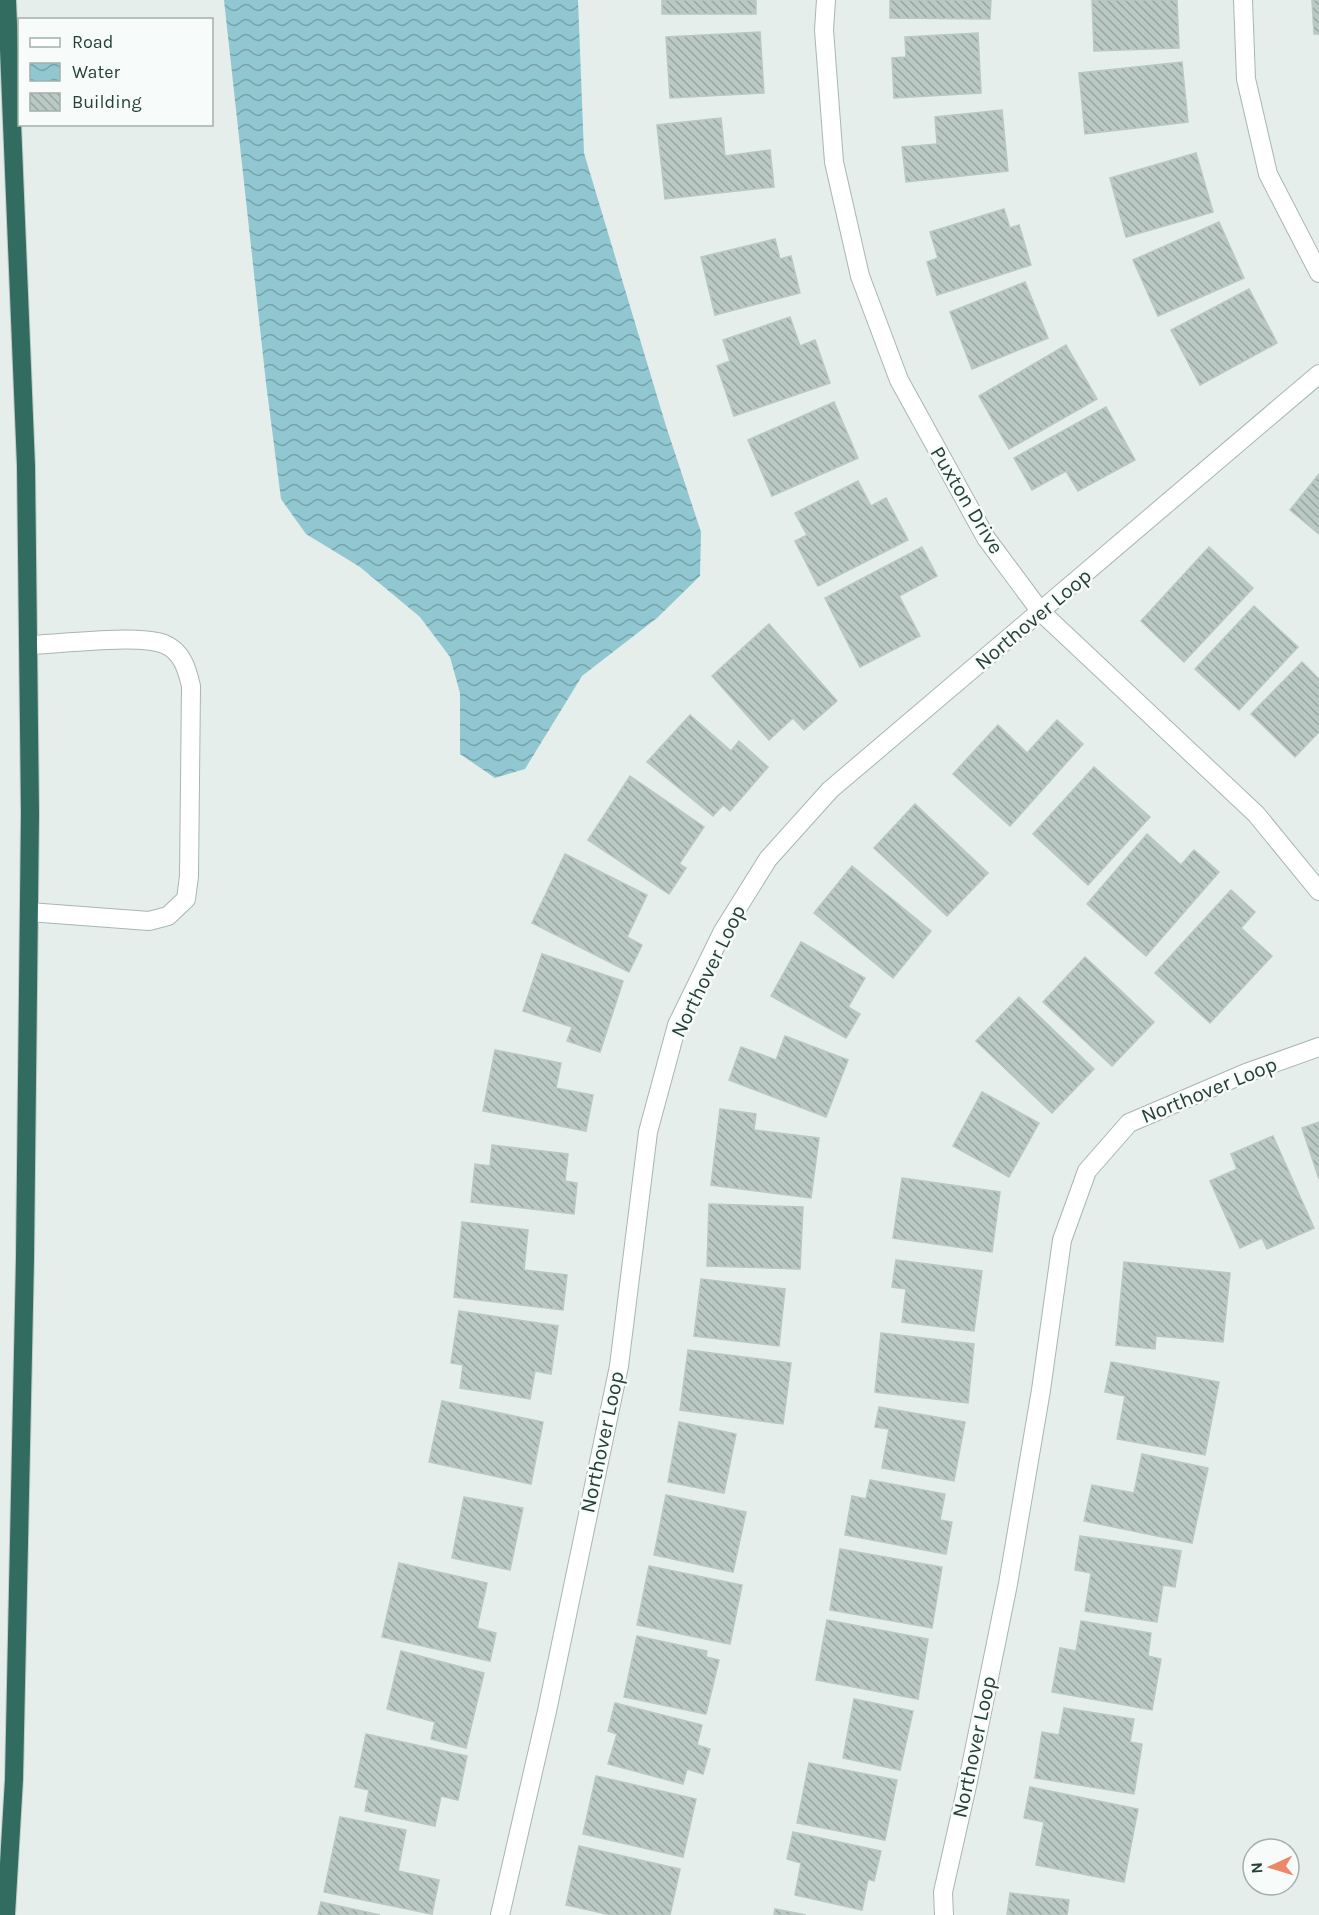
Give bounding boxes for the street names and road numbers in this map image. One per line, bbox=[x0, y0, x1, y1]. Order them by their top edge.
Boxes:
street label: Puxton Drive bbox=[926, 442, 1008, 558]
street label: Northover Loop bbox=[970, 563, 1096, 675]
street label: Northover Loop bbox=[666, 901, 750, 1041]
street label: Northover Loop bbox=[1138, 1052, 1280, 1128]
street label: Northover Loop bbox=[575, 1369, 629, 1515]
street label: Northover Loop bbox=[947, 1674, 1001, 1820]

